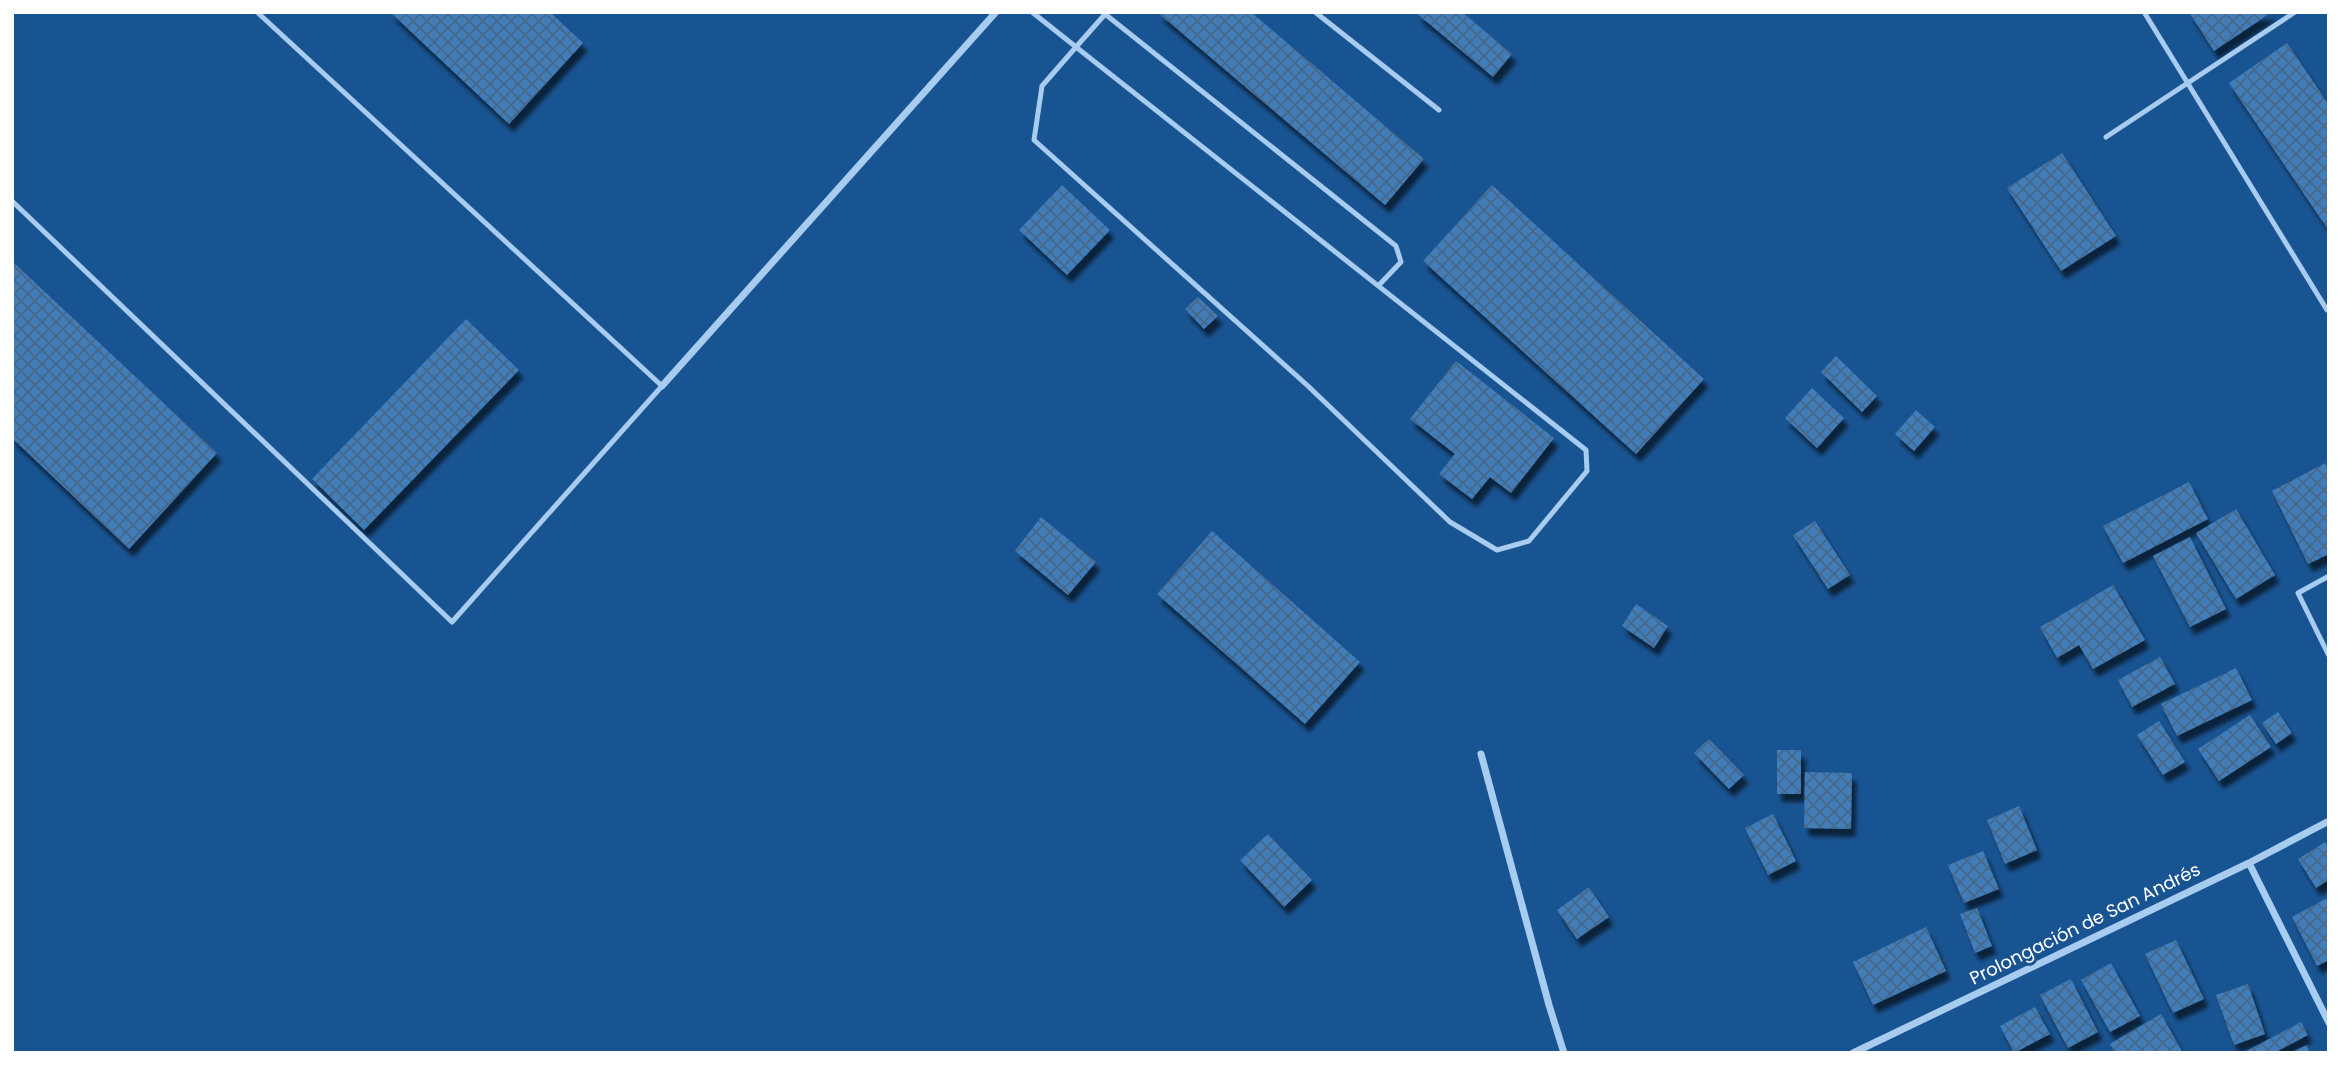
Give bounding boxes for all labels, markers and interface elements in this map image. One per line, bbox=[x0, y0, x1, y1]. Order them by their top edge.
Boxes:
street label: Prolongación de San Andrés bbox=[1965, 857, 2204, 990]

